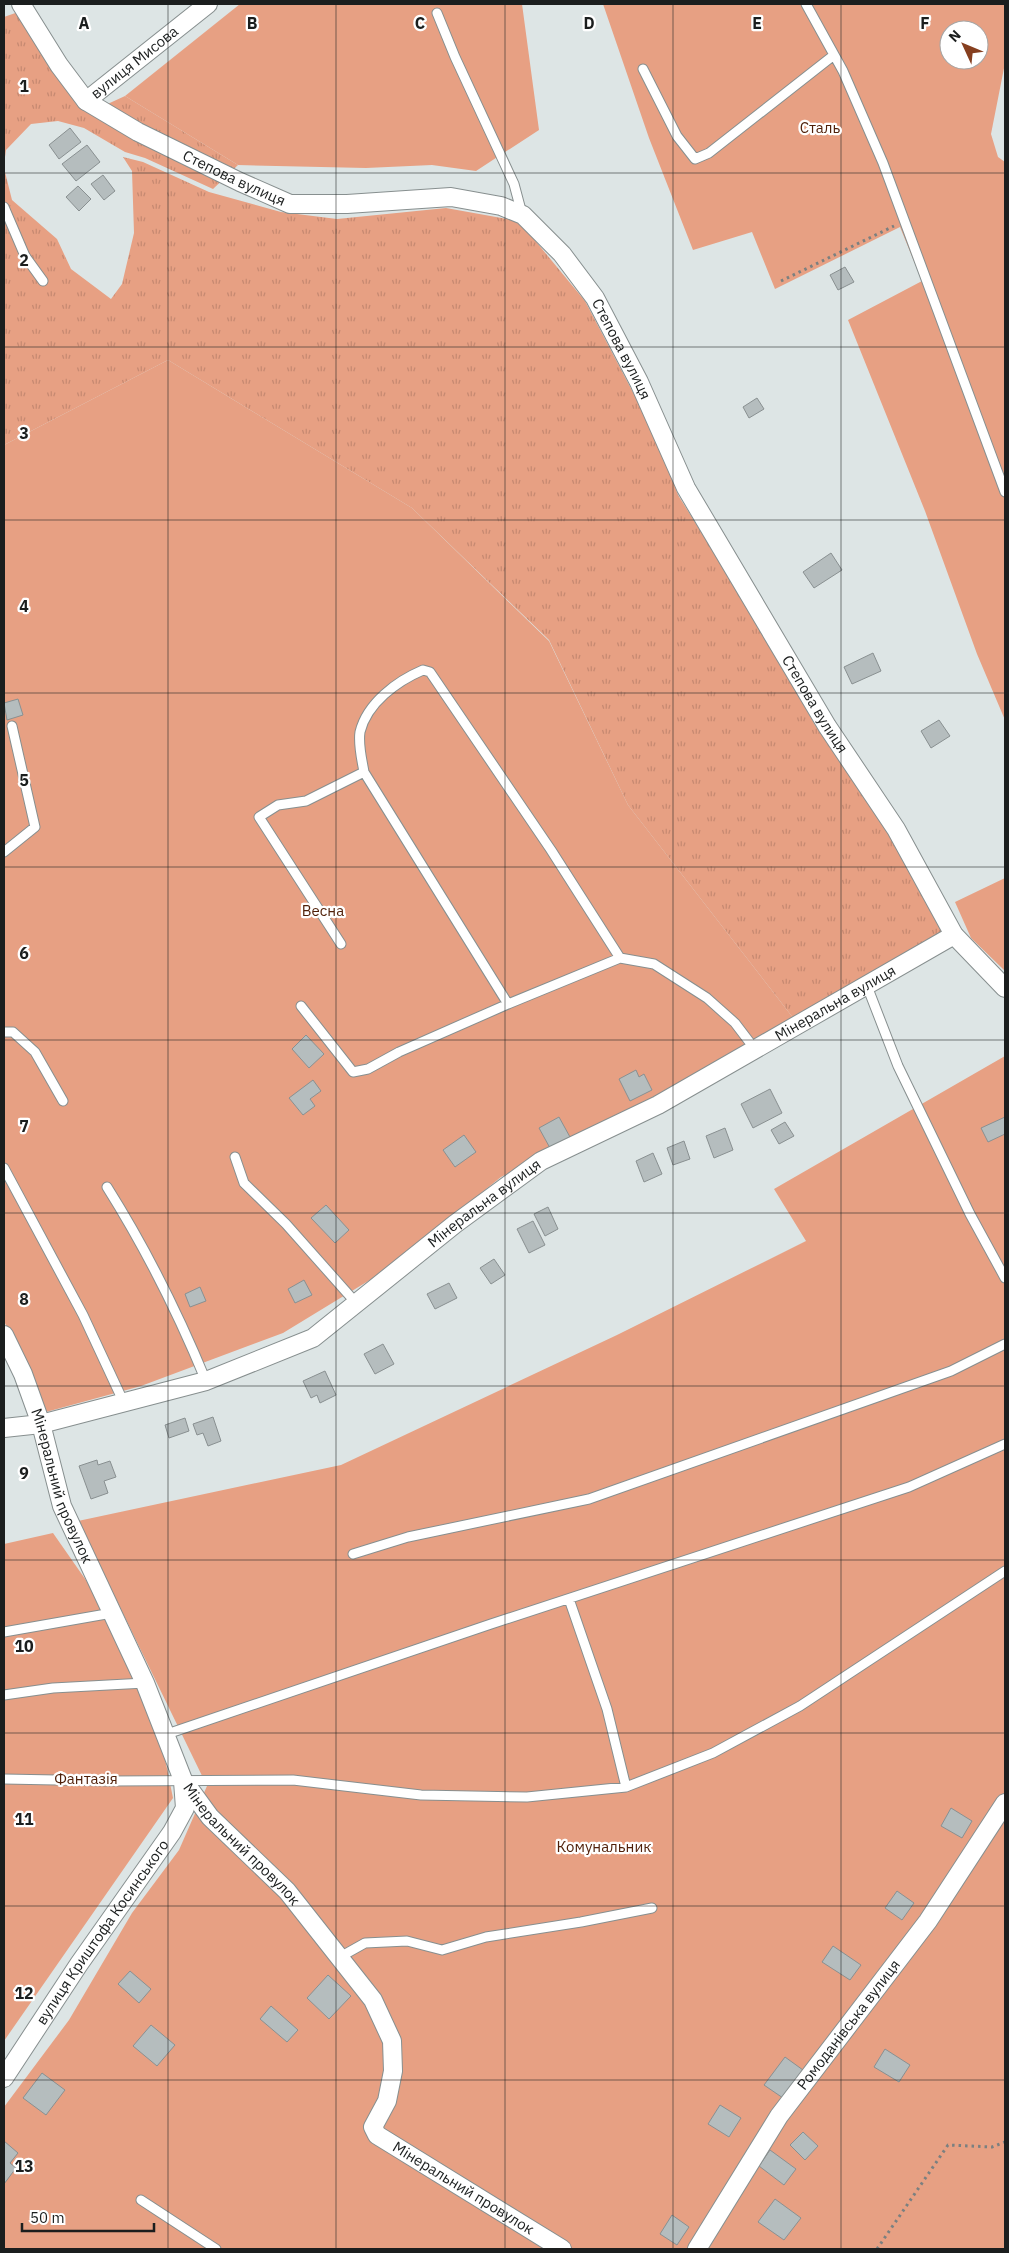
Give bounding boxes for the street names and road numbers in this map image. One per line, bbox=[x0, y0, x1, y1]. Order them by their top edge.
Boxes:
street label: вулиця Мисова bbox=[87, 21, 182, 103]
street label: Степова вулиця bbox=[180, 145, 289, 210]
street label: Степова вулиця bbox=[588, 295, 656, 402]
street label: Степова вулиця bbox=[778, 652, 852, 756]
street label: Мінеральна вулиця bbox=[771, 960, 899, 1045]
street label: Мінеральна вулиця bbox=[423, 1154, 544, 1251]
street label: Мінеральний провулок bbox=[27, 1406, 97, 1566]
street label: Мінеральний провулок bbox=[179, 1779, 305, 1909]
street label: вулиця Криштофа Косинського bbox=[32, 1836, 173, 2028]
street label: Ромоданівська вулиця bbox=[792, 1956, 904, 2093]
street label: Мінеральний провулок bbox=[389, 2137, 538, 2239]

